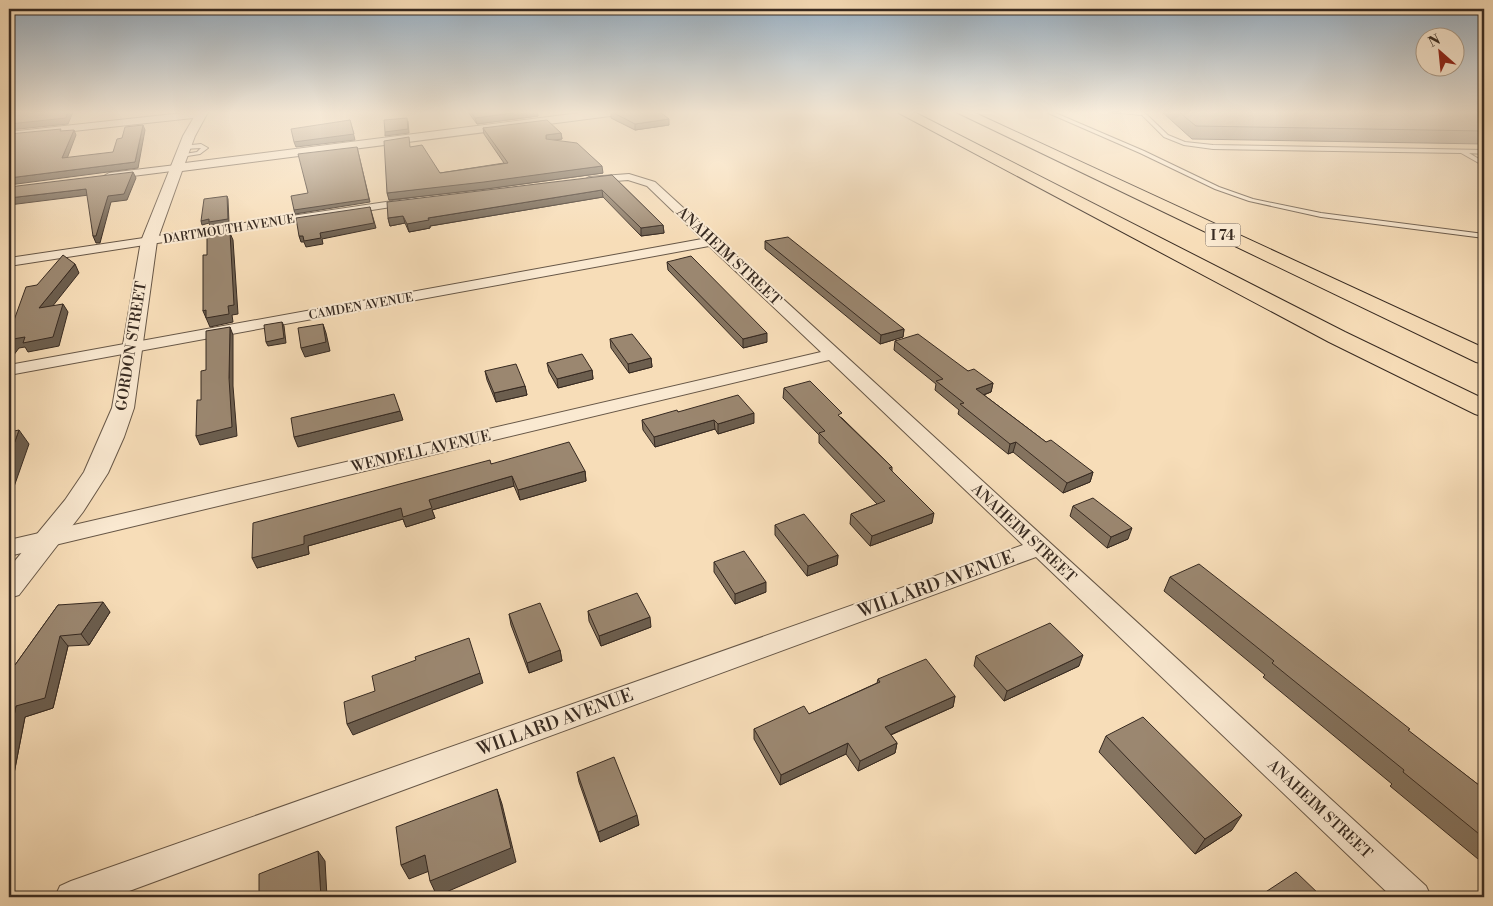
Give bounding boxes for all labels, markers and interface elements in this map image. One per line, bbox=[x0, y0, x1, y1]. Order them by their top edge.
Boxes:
north arrow bbox=[1416, 28, 1466, 78]
text: N bbox=[1426, 31, 1444, 52]
street label: ANAHEIM STREET bbox=[671, 202, 785, 310]
street label: DARTMOUTH AVENUE bbox=[162, 212, 296, 247]
road number: I 74 bbox=[1206, 224, 1240, 246]
street label: GORDON STREET bbox=[112, 279, 151, 412]
street label: CAMDEN AVENUE bbox=[307, 290, 415, 323]
street label: WENDELL AVENUE bbox=[349, 426, 493, 477]
street label: ANAHEIM STREET bbox=[966, 479, 1080, 587]
street label: WILLARD AVENUE bbox=[854, 545, 1018, 624]
street label: WILLARD AVENUE bbox=[473, 683, 637, 762]
street label: ANAHEIM STREET bbox=[1262, 755, 1376, 863]

